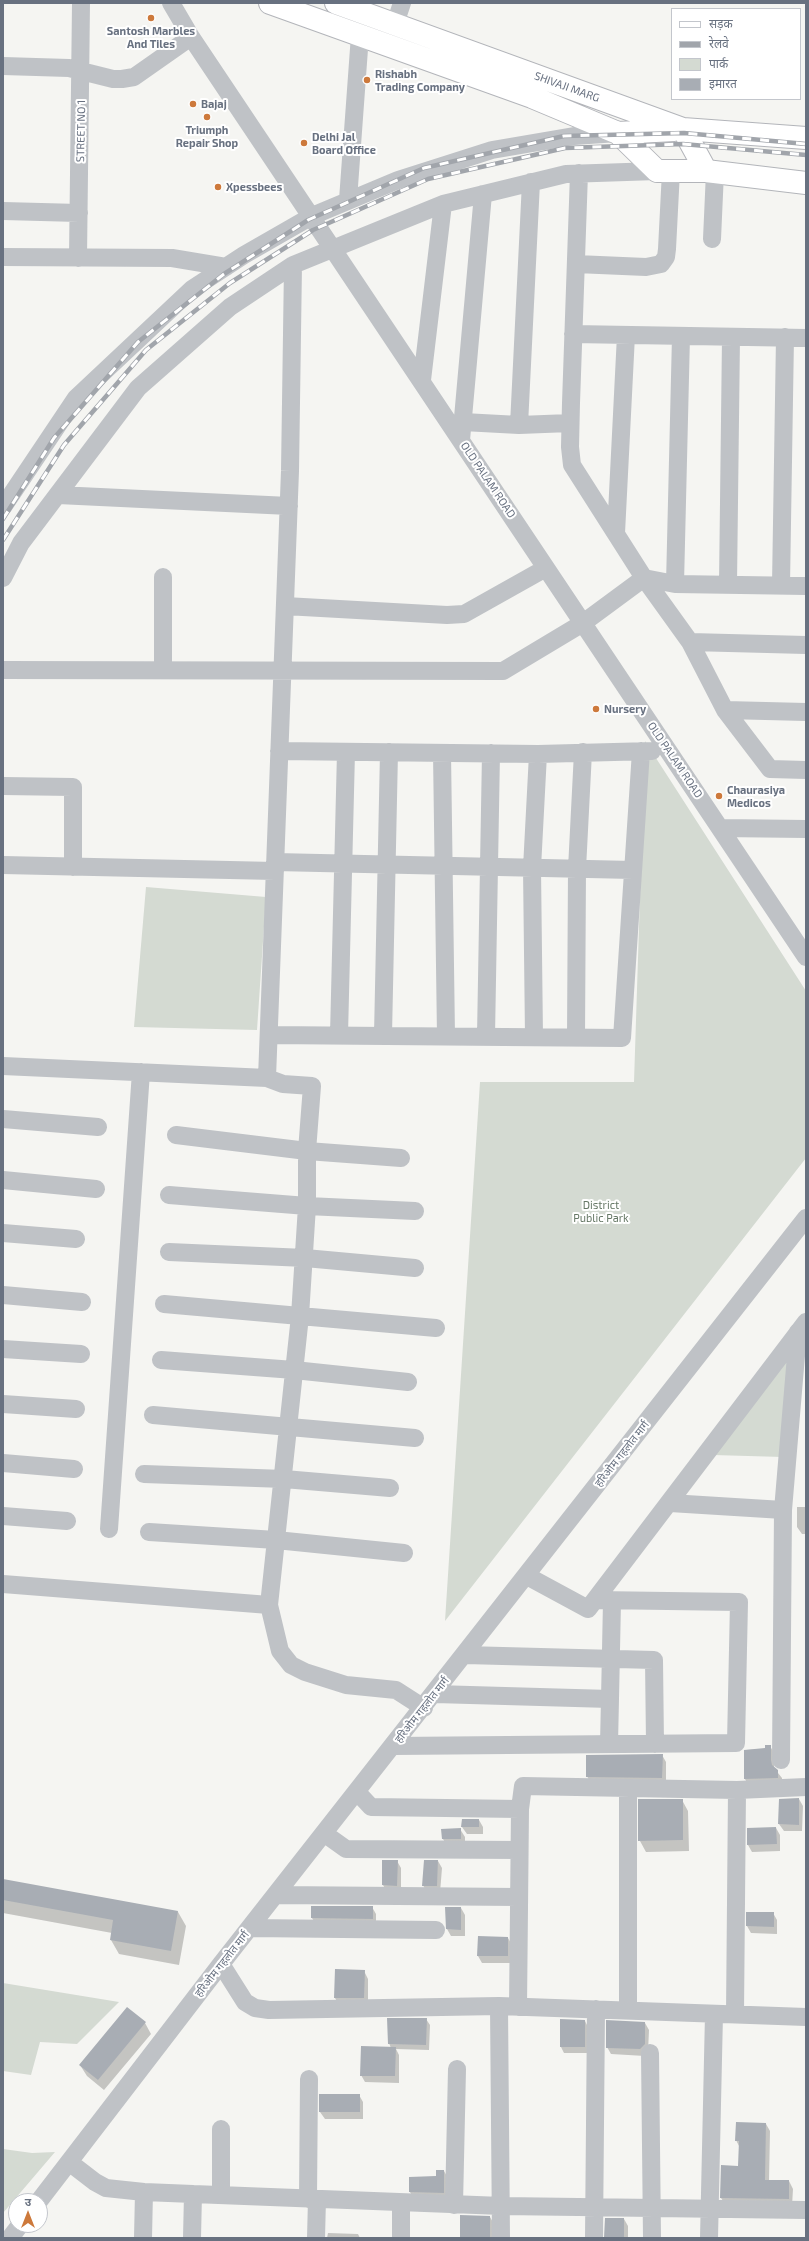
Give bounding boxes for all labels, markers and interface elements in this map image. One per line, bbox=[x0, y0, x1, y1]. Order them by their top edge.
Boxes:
legend bbox=[671, 8, 801, 100]
marker: Santosh Marbles And Tiles bbox=[146, 13, 156, 23]
text: सड़क bbox=[709, 16, 733, 30]
place label: Santosh Marbles And Tiles bbox=[107, 24, 195, 50]
text: रेलवे bbox=[709, 36, 729, 50]
text: पार्क bbox=[709, 56, 728, 70]
place label: Rishabh Trading Company bbox=[375, 67, 465, 93]
street label: SHIVAJI MARG bbox=[532, 69, 602, 105]
marker: Rishabh Trading Company bbox=[362, 75, 372, 85]
text: इमारत bbox=[709, 76, 737, 90]
place label: Bajaj bbox=[201, 97, 227, 111]
marker: Bajaj bbox=[188, 99, 198, 109]
street label: STREET NO 1 bbox=[74, 100, 88, 162]
marker: Triumph Repair Shop bbox=[202, 112, 212, 122]
place label: Triumph Repair Shop bbox=[176, 123, 238, 149]
place label: Delhi Jal Board Office bbox=[312, 130, 376, 156]
marker: Delhi Jal Board Office bbox=[299, 138, 309, 148]
place label: Xpessbees bbox=[226, 180, 282, 194]
marker: Xpessbees bbox=[213, 182, 223, 192]
street label: OLD PALAM ROAD bbox=[458, 440, 518, 520]
place label: Nursery bbox=[604, 702, 646, 716]
marker: Nursery bbox=[591, 704, 601, 714]
street label: OLD PALAM ROAD bbox=[645, 720, 705, 800]
place label: Chaurasiya Medicos bbox=[727, 783, 785, 809]
marker: Chaurasiya Medicos bbox=[714, 791, 724, 801]
park label: District Public Park bbox=[573, 1198, 629, 1224]
street label: हरिओम गहलोत मार्ग bbox=[592, 1418, 652, 1490]
street label: हरिओम गहलोत मार्ग bbox=[392, 1674, 452, 1746]
street label: हरिओम गहलोत मार्ग bbox=[192, 1928, 252, 2000]
north arrow bbox=[8, 2193, 48, 2233]
text: उ bbox=[25, 2195, 31, 2208]

